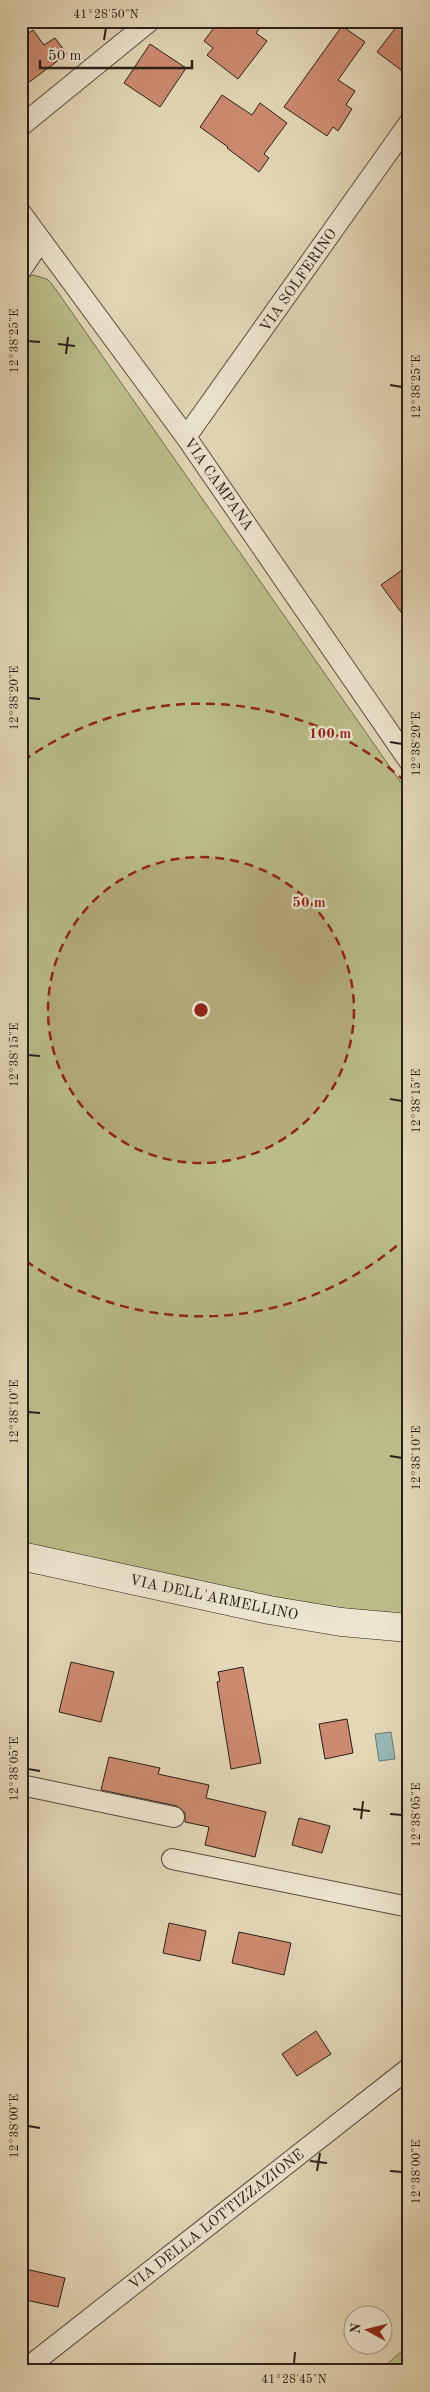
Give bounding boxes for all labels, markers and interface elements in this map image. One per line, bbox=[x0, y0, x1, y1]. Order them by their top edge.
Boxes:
text: 41°28'50"N bbox=[73, 8, 139, 21]
scale bar bbox=[40, 38, 192, 70]
text: 50 m bbox=[48, 49, 82, 64]
street label: VIA SOLFERINO bbox=[258, 227, 340, 335]
text: 12°38'25"E bbox=[8, 309, 21, 373]
text: 12°38'25"E bbox=[410, 355, 423, 419]
street label: VIA CAMPANA bbox=[180, 436, 256, 534]
text: 12°38'20"E bbox=[9, 666, 21, 730]
text: 12°38'20"E bbox=[411, 712, 423, 776]
text: 100 m bbox=[309, 727, 351, 742]
text: 50 m bbox=[292, 896, 326, 911]
centre of rings bbox=[192, 1001, 210, 1019]
text: 12°38'15"E bbox=[8, 1023, 21, 1087]
text: 12°38'15"E bbox=[410, 1069, 423, 1133]
text: 12°38'10"E bbox=[9, 1380, 21, 1444]
text: 12°38'10"E bbox=[411, 1426, 423, 1490]
street label: VIA DELL'ARMELLINO bbox=[128, 1573, 299, 1624]
text: 12°38'05"E bbox=[8, 1737, 21, 1801]
text: 12°38'05"E bbox=[410, 1783, 423, 1847]
text: 12°38'00"E bbox=[9, 2094, 21, 2158]
text: 12°38'00"E bbox=[411, 2140, 423, 2204]
street label: VIA DELLA LOTTIZZAZIONE bbox=[126, 2147, 307, 2293]
north arrow bbox=[342, 2304, 392, 2354]
text: N bbox=[348, 2322, 364, 2335]
text: 41°28'45"N bbox=[261, 2373, 327, 2386]

